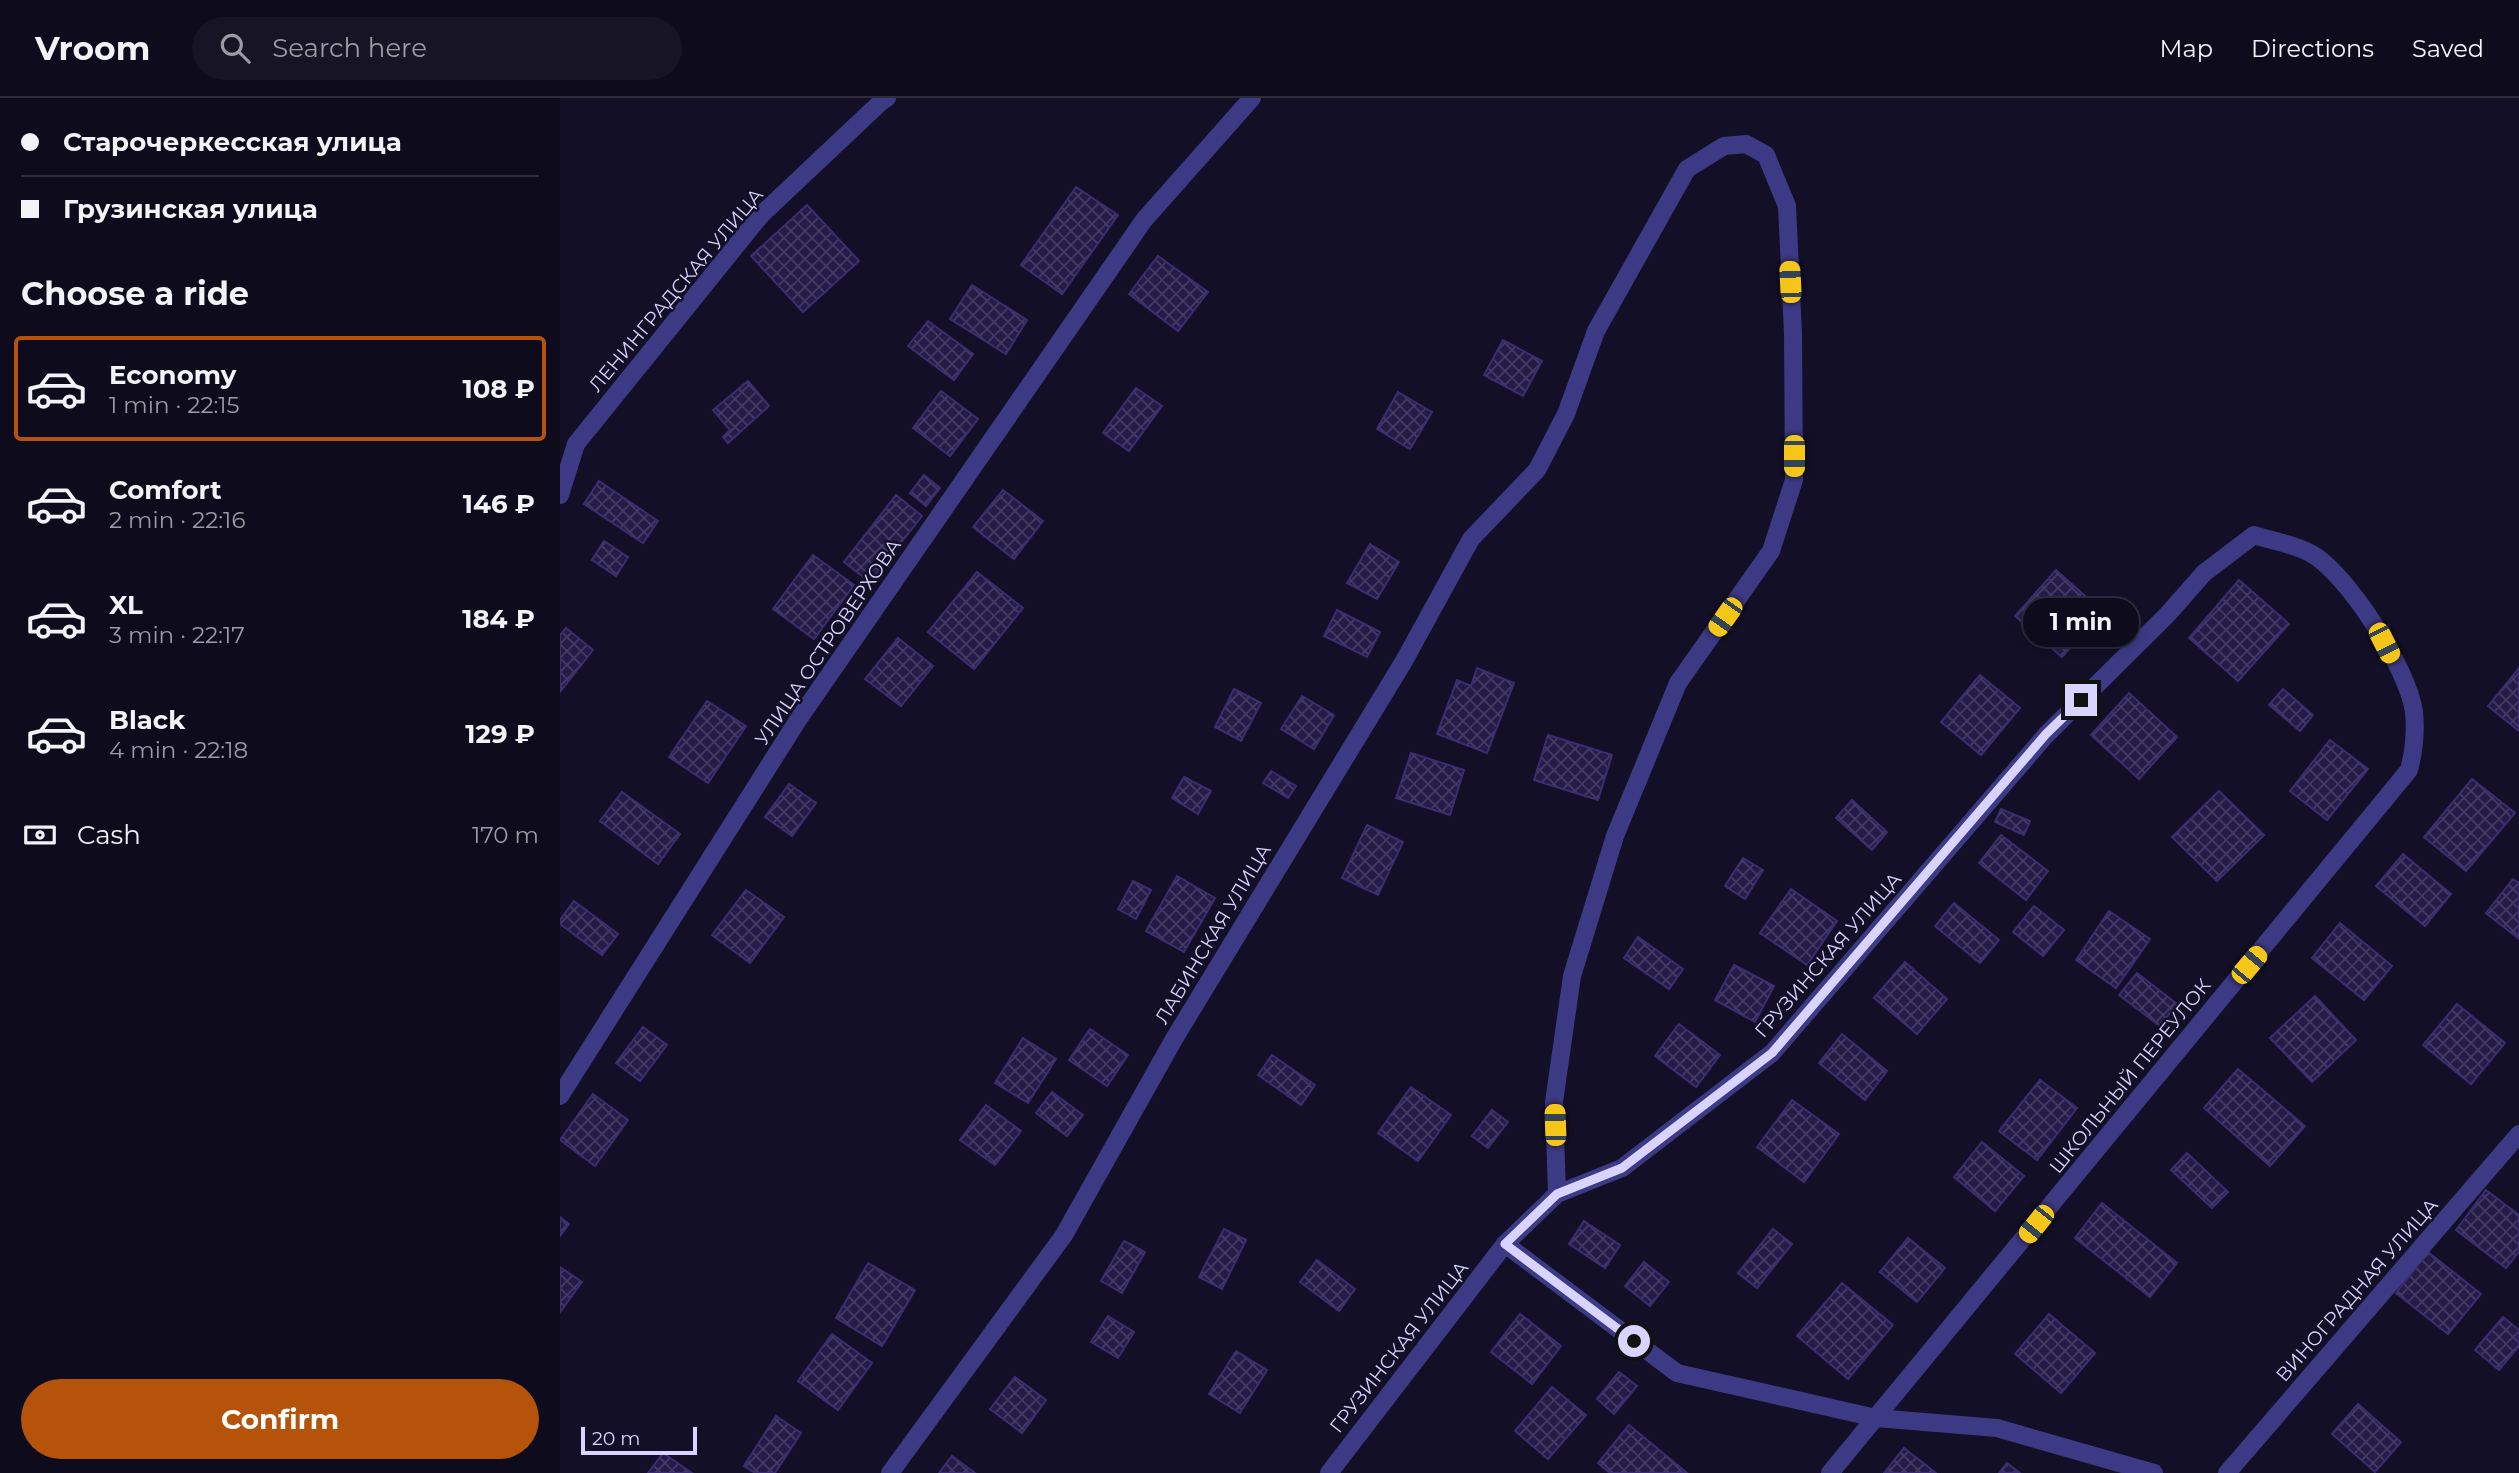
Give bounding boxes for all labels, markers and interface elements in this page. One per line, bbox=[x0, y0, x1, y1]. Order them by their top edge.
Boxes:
search box bbox=[192, 17, 682, 80]
text: Vroom bbox=[35, 28, 150, 68]
icon: search bbox=[216, 29, 254, 67]
text: Search here bbox=[272, 32, 427, 64]
text: Map bbox=[2160, 34, 2213, 63]
text: Directions bbox=[2251, 34, 2374, 63]
text: Saved bbox=[2412, 34, 2484, 63]
text: Старочеркесская улица bbox=[63, 126, 402, 158]
street label: ЛЕНИНГРАДСКАЯ УЛИЦА bbox=[584, 184, 768, 396]
text: Грузинская улица bbox=[63, 193, 318, 225]
car bbox=[1779, 260, 1802, 304]
text: Choose a ride bbox=[21, 274, 249, 313]
icon: car bbox=[25, 357, 88, 420]
text: Economy bbox=[109, 359, 236, 391]
text: 108 ₽ bbox=[462, 373, 535, 405]
text: 1 min · 22:15 bbox=[109, 391, 240, 419]
car bbox=[1784, 435, 1805, 477]
icon: car bbox=[25, 472, 88, 535]
text: Comfort bbox=[109, 474, 221, 506]
text: 146 ₽ bbox=[463, 488, 535, 520]
text: 2 min · 22:16 bbox=[109, 506, 245, 534]
street label: УЛИЦА ОСТРОВЕРХОВА bbox=[750, 534, 906, 750]
icon: car bbox=[25, 587, 88, 650]
text: XL bbox=[109, 589, 143, 621]
car bbox=[1705, 594, 1746, 640]
callout: 1 min bbox=[2023, 598, 2139, 648]
text: 184 ₽ bbox=[462, 603, 535, 635]
text: 1 min bbox=[2050, 608, 2112, 636]
car bbox=[2366, 620, 2403, 666]
text: 3 min · 22:17 bbox=[109, 621, 245, 649]
route end bbox=[2065, 684, 2097, 716]
icon: car bbox=[25, 702, 88, 765]
text: Black bbox=[109, 704, 185, 736]
text: 129 ₽ bbox=[465, 718, 535, 750]
text: 4 min · 22:18 bbox=[109, 736, 248, 764]
icon: cash bbox=[21, 816, 59, 854]
text: Cash bbox=[77, 819, 141, 851]
text: 170 m bbox=[472, 821, 539, 849]
street label: ЛАБИНСКАЯ УЛИЦА bbox=[1150, 840, 1276, 1028]
street label: ГРУЗИНСКАЯ УЛИЦА bbox=[1750, 868, 1906, 1042]
car bbox=[2228, 942, 2271, 988]
street label: ШКОЛЬНЫЙ ПЕРЕУЛОК bbox=[2044, 974, 2216, 1178]
car bbox=[1544, 1104, 1567, 1146]
street label: ВИНОГРАДНАЯ УЛИЦА bbox=[2271, 1194, 2443, 1386]
car bbox=[2015, 1201, 2058, 1247]
street label: ГРУЗИНСКАЯ УЛИЦА bbox=[1325, 1257, 1473, 1437]
route start bbox=[1618, 1325, 1650, 1357]
button: Confirm bbox=[21, 1379, 539, 1459]
scale bar bbox=[581, 1424, 696, 1456]
text: 20 m bbox=[592, 1427, 640, 1450]

